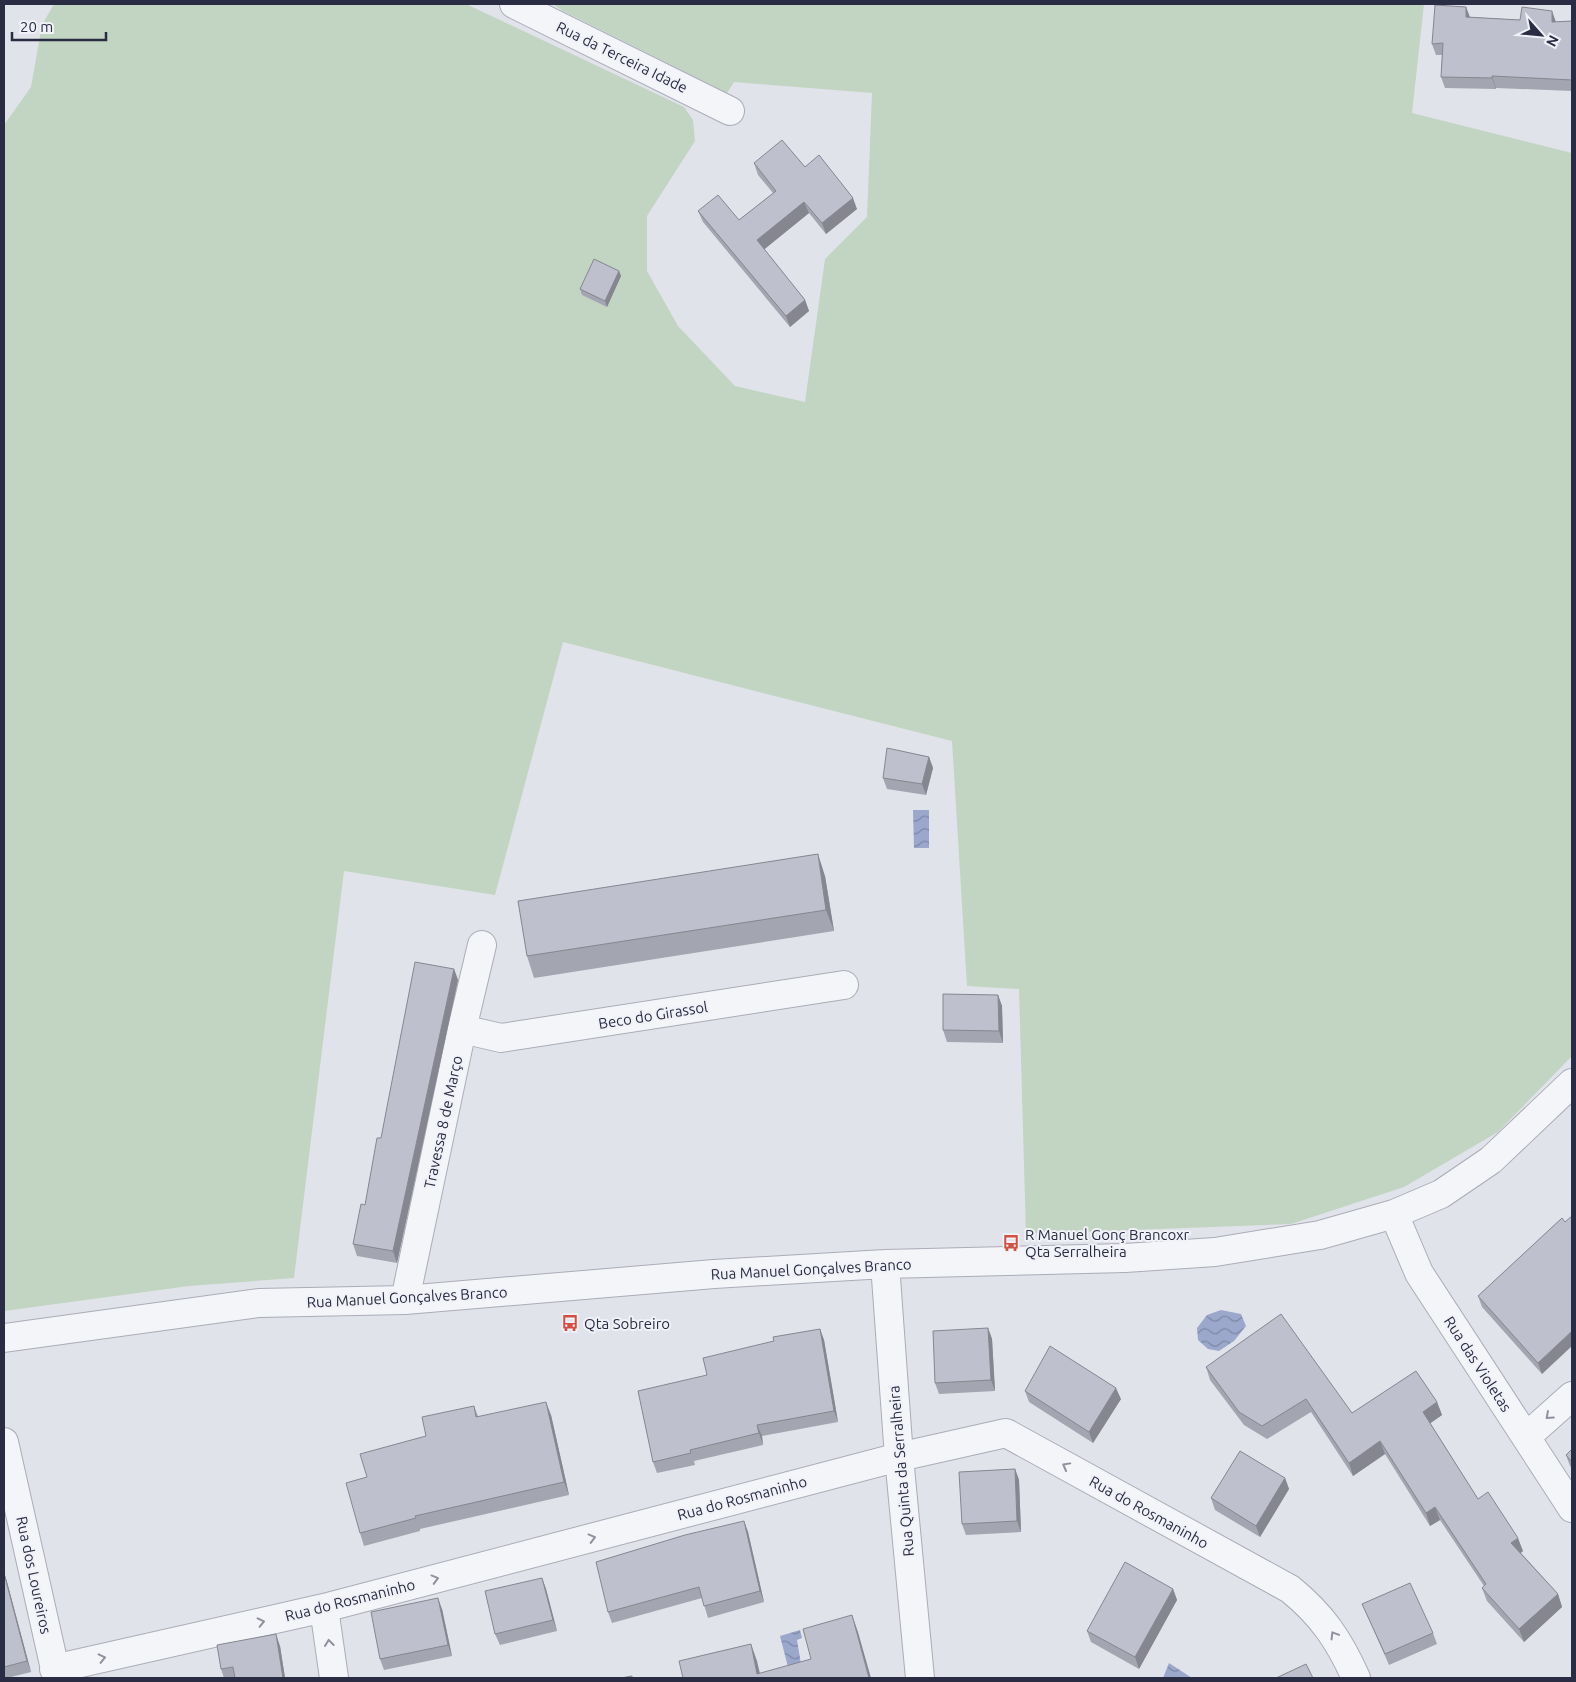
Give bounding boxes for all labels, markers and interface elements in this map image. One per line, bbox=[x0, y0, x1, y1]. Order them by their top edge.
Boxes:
scale bar bbox=[12, 10, 106, 42]
north arrow bbox=[1516, 10, 1566, 60]
text: 20 m bbox=[20, 18, 53, 35]
street label: Rua da Terceira Idade bbox=[554, 18, 690, 96]
text: N bbox=[1543, 33, 1562, 49]
street label: Beco do Girassol bbox=[597, 998, 709, 1032]
street label: Travessa 8 de Março bbox=[421, 1054, 465, 1190]
place label: R Manuel Gonç Brancoxr Qta Serralheira bbox=[1025, 1226, 1190, 1260]
bus stop icon: R Manuel Gonç Brancoxr Qta Serralheira bbox=[1001, 1233, 1021, 1253]
street label: Rua Manuel Gonçalves Branco bbox=[710, 1255, 912, 1283]
street label: Rua Manuel Gonçalves Branco bbox=[306, 1283, 508, 1311]
bus stop icon: Qta Sobreiro bbox=[560, 1313, 580, 1333]
street label: Rua das Violetas bbox=[1441, 1313, 1515, 1415]
place label: Qta Sobreiro bbox=[584, 1315, 670, 1332]
street label: Rua Quinta da Serralheira bbox=[885, 1385, 917, 1557]
one-way arrow bbox=[1546, 1411, 1555, 1420]
one-way arrow bbox=[1062, 1462, 1071, 1472]
street label: Rua do Rosmaninho bbox=[1087, 1472, 1211, 1552]
street label: Rua do Rosmaninho bbox=[675, 1473, 809, 1523]
street label: Rua dos Loureiros bbox=[13, 1515, 55, 1635]
one-way arrow bbox=[588, 1533, 596, 1543]
one-way arrow bbox=[431, 1574, 440, 1585]
street label: Rua do Rosmaninho bbox=[283, 1576, 417, 1624]
one-way arrow bbox=[256, 1618, 265, 1628]
one-way arrow bbox=[1330, 1632, 1340, 1641]
one-way arrow bbox=[324, 1639, 335, 1647]
one-way arrow bbox=[98, 1653, 106, 1664]

